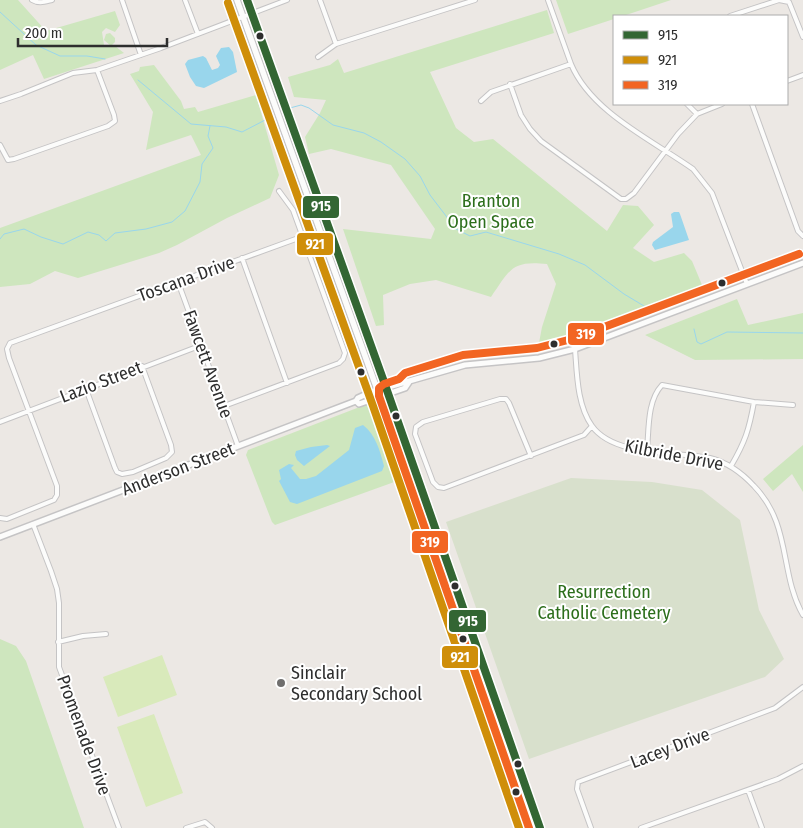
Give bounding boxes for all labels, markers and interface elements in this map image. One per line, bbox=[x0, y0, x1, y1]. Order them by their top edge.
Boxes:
scale bar bbox=[18, 15, 166, 47]
legend bbox=[613, 15, 788, 105]
text: 200 m bbox=[25, 24, 62, 42]
text: 915 bbox=[658, 26, 678, 44]
unlabelled marker bbox=[255, 31, 265, 41]
text: 921 bbox=[658, 51, 677, 69]
text: 319 bbox=[658, 76, 678, 94]
park label: Branton Open Space bbox=[448, 190, 535, 233]
line badge: 915 bbox=[302, 195, 340, 219]
text: 915 bbox=[311, 198, 331, 215]
line badge: 921 bbox=[296, 232, 334, 256]
text: 921 bbox=[305, 236, 325, 253]
street label: Toscana Drive bbox=[135, 251, 238, 307]
unlabelled marker bbox=[717, 278, 727, 288]
street label: Fawcett Avenue bbox=[178, 307, 238, 421]
line badge: 319 bbox=[567, 322, 605, 346]
text: 319 bbox=[575, 326, 596, 343]
unlabelled marker bbox=[549, 339, 559, 349]
street label: Lazio Street bbox=[57, 356, 145, 408]
unlabelled marker bbox=[356, 367, 366, 377]
unlabelled marker bbox=[391, 411, 401, 421]
street label: Kilbride Drive bbox=[623, 435, 725, 475]
street label: Anderson Street bbox=[119, 437, 237, 501]
line badge: 319 bbox=[411, 530, 449, 554]
text: 319 bbox=[419, 534, 440, 551]
unlabelled marker bbox=[450, 581, 460, 591]
park label: Resurrection Catholic Cemetery bbox=[537, 581, 671, 624]
line badge: 915 bbox=[448, 609, 487, 633]
text: 915 bbox=[458, 613, 478, 630]
unlabelled marker bbox=[458, 634, 468, 644]
line badge: 921 bbox=[441, 645, 479, 669]
text: 921 bbox=[450, 649, 470, 666]
place label: Sinclair Secondary School bbox=[291, 662, 422, 705]
street label: Promenade Drive bbox=[52, 672, 116, 798]
marker: Sinclair Secondary School bbox=[275, 677, 287, 689]
street label: Lacey Drive bbox=[627, 723, 713, 773]
unlabelled marker bbox=[513, 759, 523, 769]
unlabelled marker bbox=[511, 787, 521, 797]

